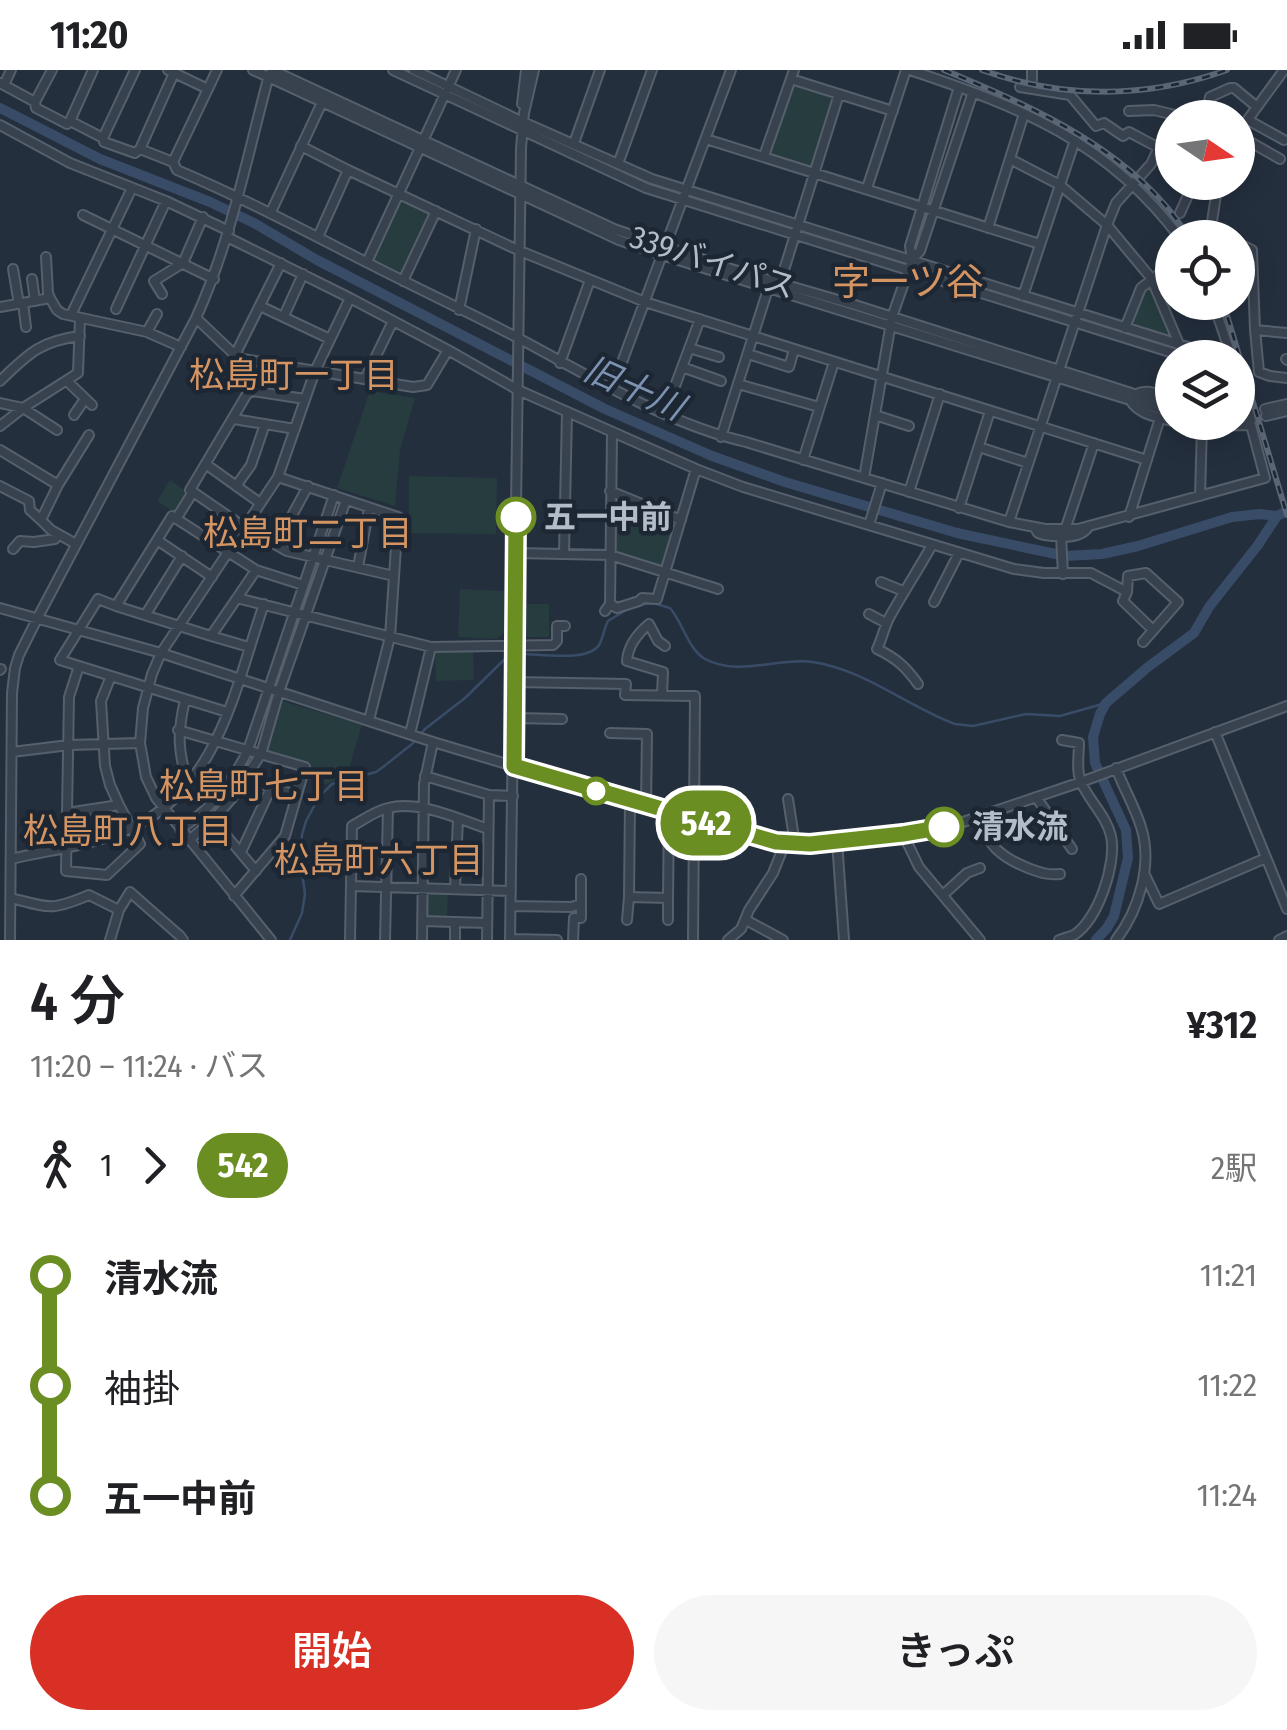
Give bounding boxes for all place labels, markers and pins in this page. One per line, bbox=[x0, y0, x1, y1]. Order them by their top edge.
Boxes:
marker: 五一中前 bbox=[497, 498, 535, 536]
place label: 五一中前 bbox=[544, 498, 672, 536]
unlabelled marker bbox=[583, 778, 609, 804]
marker: 清水流 bbox=[925, 808, 963, 846]
place label: 清水流 bbox=[972, 808, 1068, 846]

